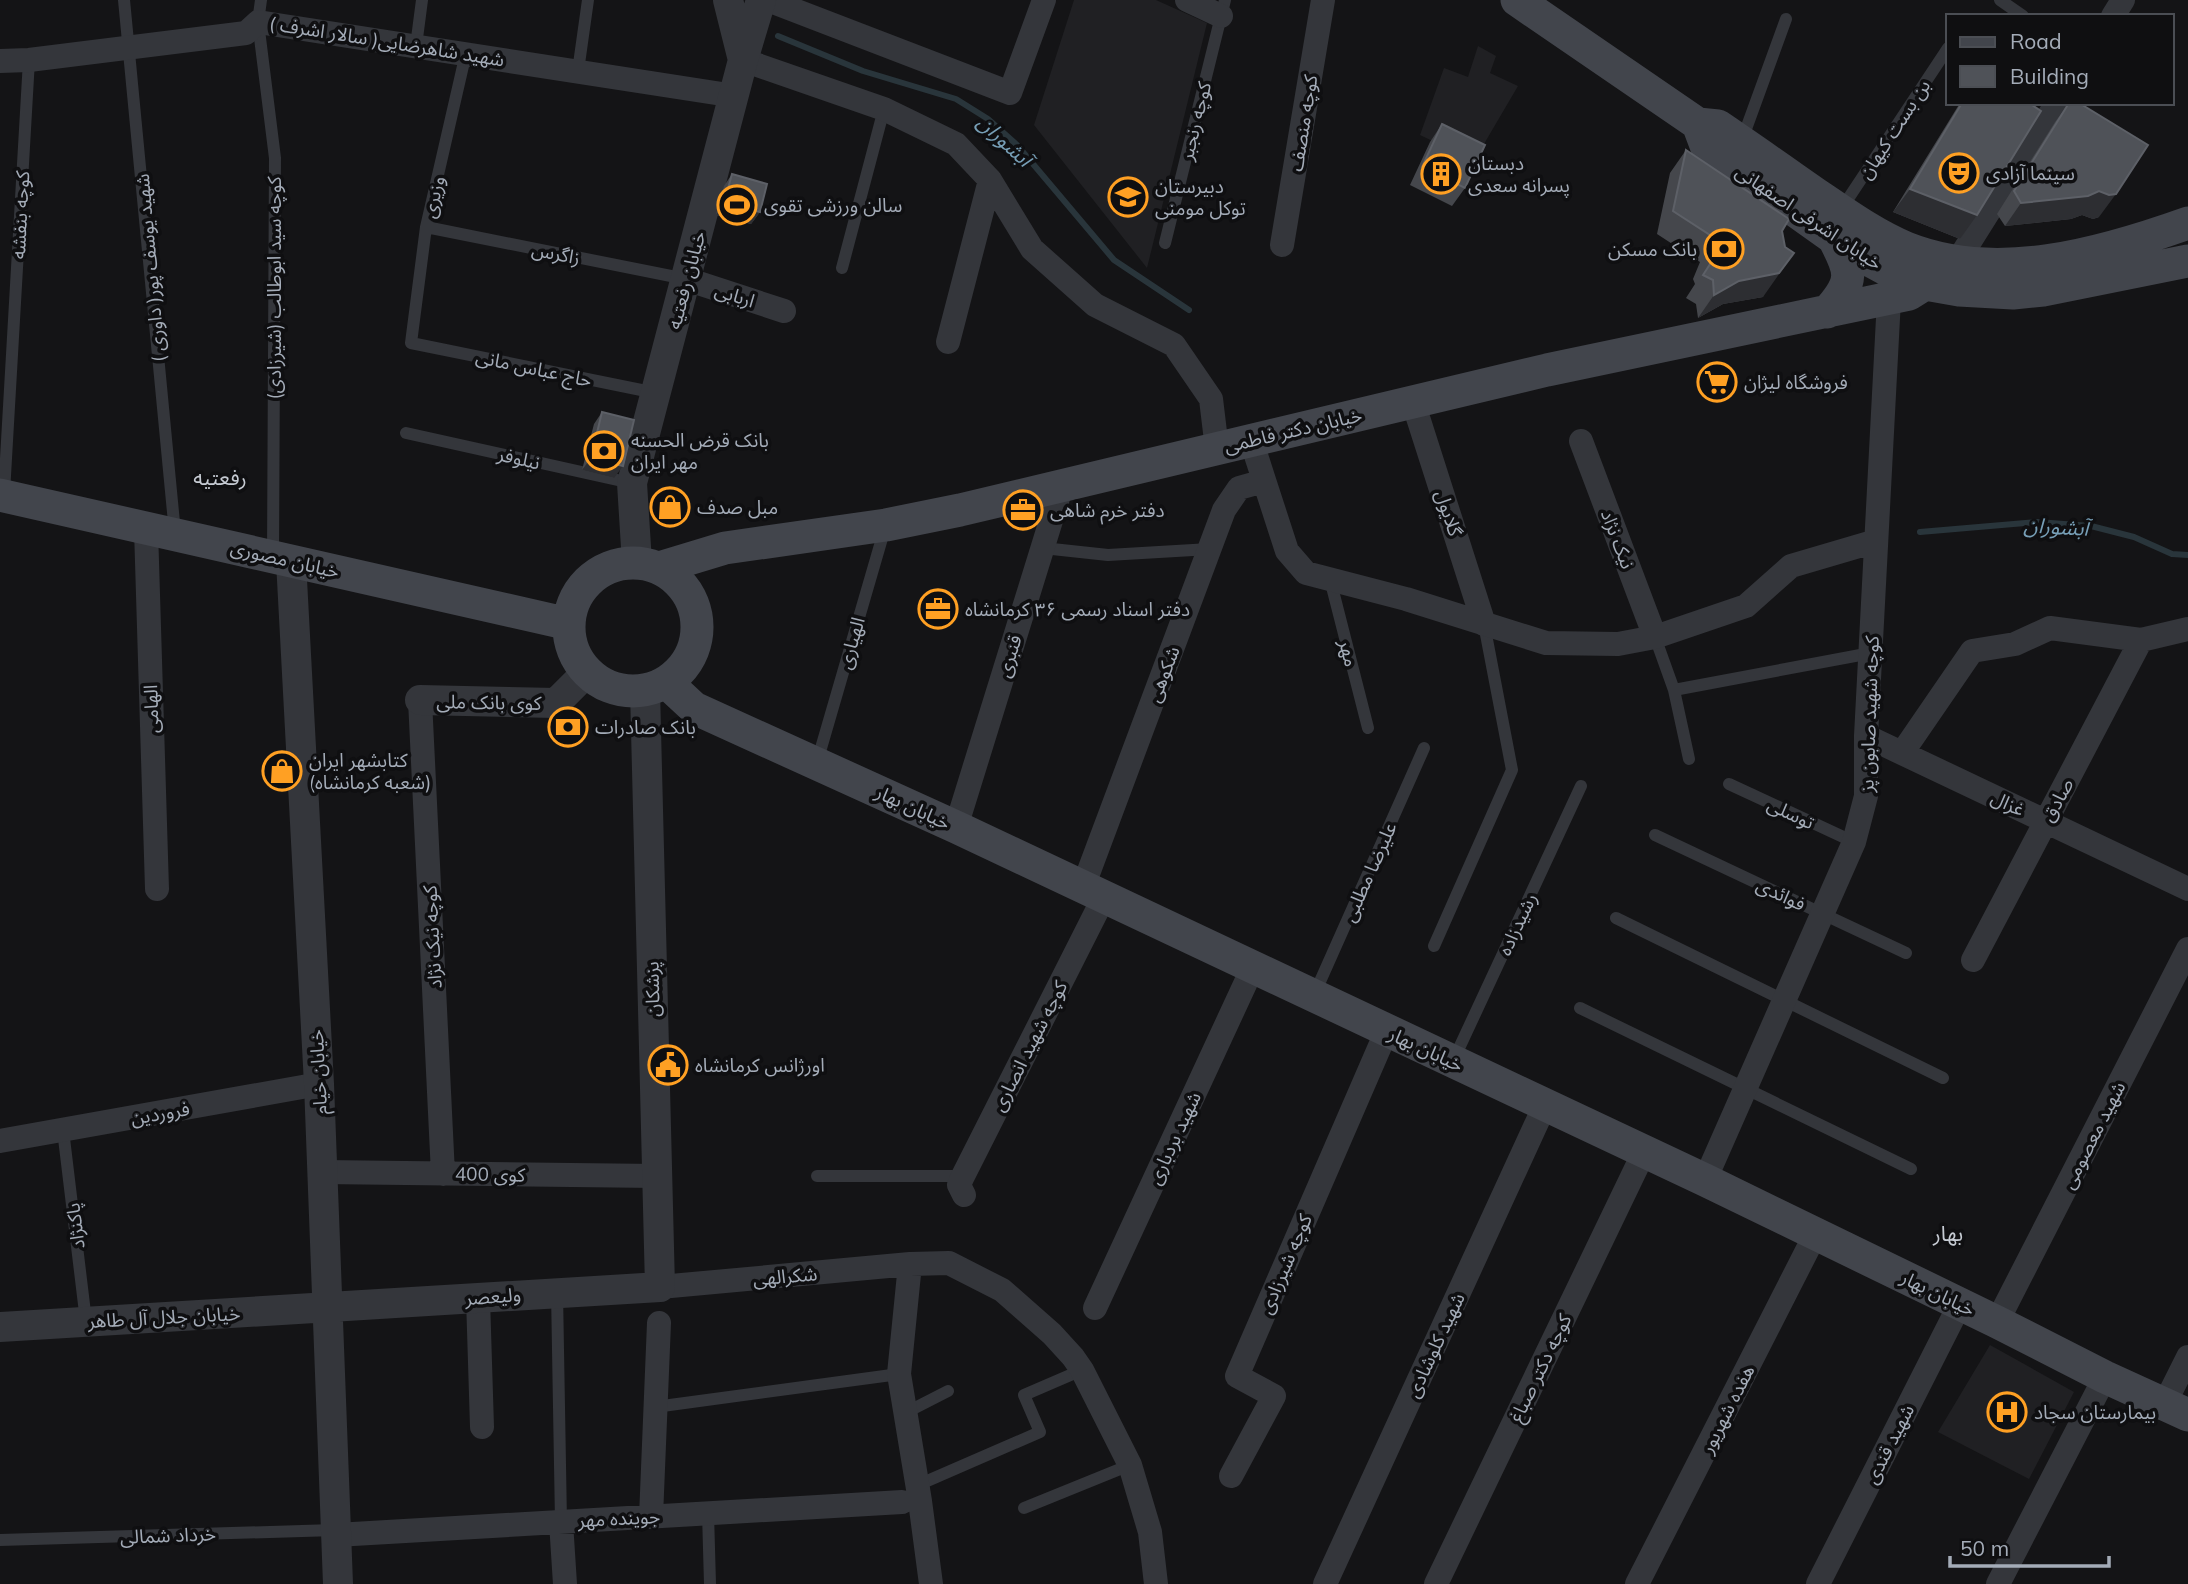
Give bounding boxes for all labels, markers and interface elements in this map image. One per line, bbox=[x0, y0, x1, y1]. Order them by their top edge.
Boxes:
street label: شهید شاهرضایی( سالار اشرف ) bbox=[268, 11, 506, 71]
legend bbox=[1946, 14, 2174, 105]
text: Road bbox=[2010, 28, 2061, 54]
text: Building bbox=[2010, 63, 2089, 89]
street label: کوچه منصف bbox=[1284, 72, 1324, 173]
street label: بن بست کیهان bbox=[1853, 75, 1935, 183]
street label: کوچه رنجبر bbox=[1173, 78, 1218, 164]
water label: آبشوران bbox=[972, 108, 1041, 175]
place label: دبستان پسرانه سعدی bbox=[1468, 151, 1570, 198]
theatre icon: سینما آزادی bbox=[1938, 152, 1980, 194]
building icon: دبستان پسرانه سعدی bbox=[1420, 153, 1462, 195]
street label: خیابان اشرفی اصفهانی bbox=[1731, 159, 1887, 275]
place label: سینما آزادی bbox=[1986, 161, 2075, 185]
street label: کوچه بنفشه bbox=[6, 169, 35, 260]
street label: شهید یوسف پور( داوری ) bbox=[130, 173, 171, 363]
street label: وزیری bbox=[417, 174, 449, 220]
place label: دبیرستان توکل مومنی bbox=[1155, 174, 1246, 220]
street label: کوچه سید ابوطالب (شیرزادی) bbox=[262, 175, 287, 400]
school or university icon: دبیرستان توکل مومنی bbox=[1107, 176, 1149, 218]
sports icon: سالن ورزشی تقوی bbox=[716, 184, 758, 226]
place label: سالن ورزشی تقوی bbox=[764, 193, 902, 217]
street label: خیابان رفعتیه bbox=[661, 228, 711, 332]
bank icon: بانک مسکن bbox=[1703, 228, 1745, 270]
street label: زاگرس bbox=[530, 237, 582, 269]
place label: بانک مسکن bbox=[1608, 237, 1697, 261]
street label: اربابی bbox=[712, 277, 758, 313]
street label: حاج عباس مانی bbox=[473, 344, 594, 394]
supermarket icon: فروشگاه لیژان bbox=[1696, 361, 1738, 403]
place label: فروشگاه لیژان bbox=[1744, 370, 1848, 394]
street label: خیابان دکتر فاطمی bbox=[1222, 402, 1364, 458]
place label: بانک قرض الحسنه مهر ایران bbox=[631, 428, 769, 474]
bank icon: بانک قرض الحسنه مهر ایران bbox=[583, 430, 625, 472]
street label: نیلوفر bbox=[494, 441, 543, 475]
district label: رفعتیه bbox=[193, 464, 247, 490]
shop icon: مبل صدف bbox=[649, 486, 691, 528]
street label: گلایول bbox=[1430, 487, 1468, 540]
office icon: دفتر خرم شاهی bbox=[1002, 489, 1044, 531]
place label: مبل صدف bbox=[697, 495, 778, 519]
place label: دفتر خرم شاهی bbox=[1050, 498, 1165, 525]
street label: نیک نژاد bbox=[1596, 506, 1640, 572]
water label: آبشوران bbox=[2023, 511, 2094, 541]
street label: خیابان مصوری bbox=[228, 535, 342, 583]
office icon: دفتر اسناد رسمی ۳۶ کرمانشاه bbox=[917, 588, 959, 630]
place label: دفتر اسناد رسمی ۳۶ کرمانشاه bbox=[965, 597, 1190, 621]
street label: الهیاری bbox=[832, 614, 870, 672]
street label: قنبری bbox=[991, 632, 1027, 680]
street label: کوچه شهید صابون پز bbox=[1854, 634, 1885, 794]
street label: مهر bbox=[1334, 636, 1364, 669]
street label: شکوهی bbox=[1141, 642, 1185, 706]
street label: الهامی bbox=[138, 684, 164, 734]
street label: کوی بانک ملی bbox=[436, 689, 543, 715]
bank icon: بانک صادرات bbox=[547, 706, 589, 748]
place label: بانک صادرات bbox=[595, 715, 696, 739]
place label: کتابشهر ایران (شعبه کرمانشاه) bbox=[309, 748, 431, 794]
shop icon: کتابشهر ایران (شعبه کرمانشاه) bbox=[261, 750, 303, 792]
street label: صادق bbox=[2035, 774, 2079, 826]
street label: خیابان بهار bbox=[871, 779, 954, 835]
street label: غزال bbox=[1987, 785, 2029, 821]
street label: توسلی bbox=[1764, 792, 1818, 834]
street label: علیرضا مطلبی bbox=[1336, 818, 1402, 926]
street label: فوائدی bbox=[1753, 872, 1809, 916]
street label: کوچه نیک نژاد bbox=[417, 883, 448, 989]
street label: رشیدزاده bbox=[1492, 889, 1542, 959]
street label: پزشکان bbox=[640, 961, 666, 1017]
street label: کوچه شهید انصاری bbox=[986, 976, 1074, 1116]
street label: خیابان بهار bbox=[1384, 1021, 1467, 1077]
street label: خیابان خیام bbox=[304, 1029, 335, 1115]
public building icon: اورژانس کرمانشاه bbox=[647, 1044, 689, 1086]
place label: اورژانس کرمانشاه bbox=[695, 1053, 825, 1077]
street label: شهید معصومی bbox=[2056, 1077, 2130, 1193]
street label: شهید بردباری bbox=[1142, 1088, 1206, 1188]
street label: فروردین bbox=[129, 1096, 191, 1130]
street label: کوی 400 bbox=[455, 1161, 527, 1187]
street label: پاکنژاد bbox=[60, 1201, 91, 1250]
street label: کوچه شیرزادی bbox=[1253, 1209, 1318, 1318]
district label: بهار bbox=[1932, 1220, 1963, 1246]
street label: شکرالهی bbox=[752, 1261, 818, 1291]
street label: خیابان بهار bbox=[1896, 1264, 1979, 1321]
street label: ولیعصر bbox=[463, 1282, 522, 1310]
street label: شهید کلوشادی bbox=[1400, 1289, 1470, 1401]
street label: خیابان جلال آل طاهر bbox=[86, 1301, 241, 1333]
street label: کوچه دکتر صباغ bbox=[1503, 1309, 1579, 1427]
street label: هفده شهریور bbox=[1694, 1361, 1760, 1458]
hospital icon: بیمارستان سجاد bbox=[1986, 1391, 2028, 1433]
street label: شهید قندی bbox=[1859, 1400, 1919, 1488]
place label: بیمارستان سجاد bbox=[2034, 1400, 2156, 1424]
street label: جوینده مهر bbox=[576, 1504, 661, 1532]
street label: خرداد شمالی bbox=[120, 1521, 216, 1549]
scale bar bbox=[1950, 1524, 2109, 1568]
text: 50 m bbox=[1960, 1535, 2009, 1561]

